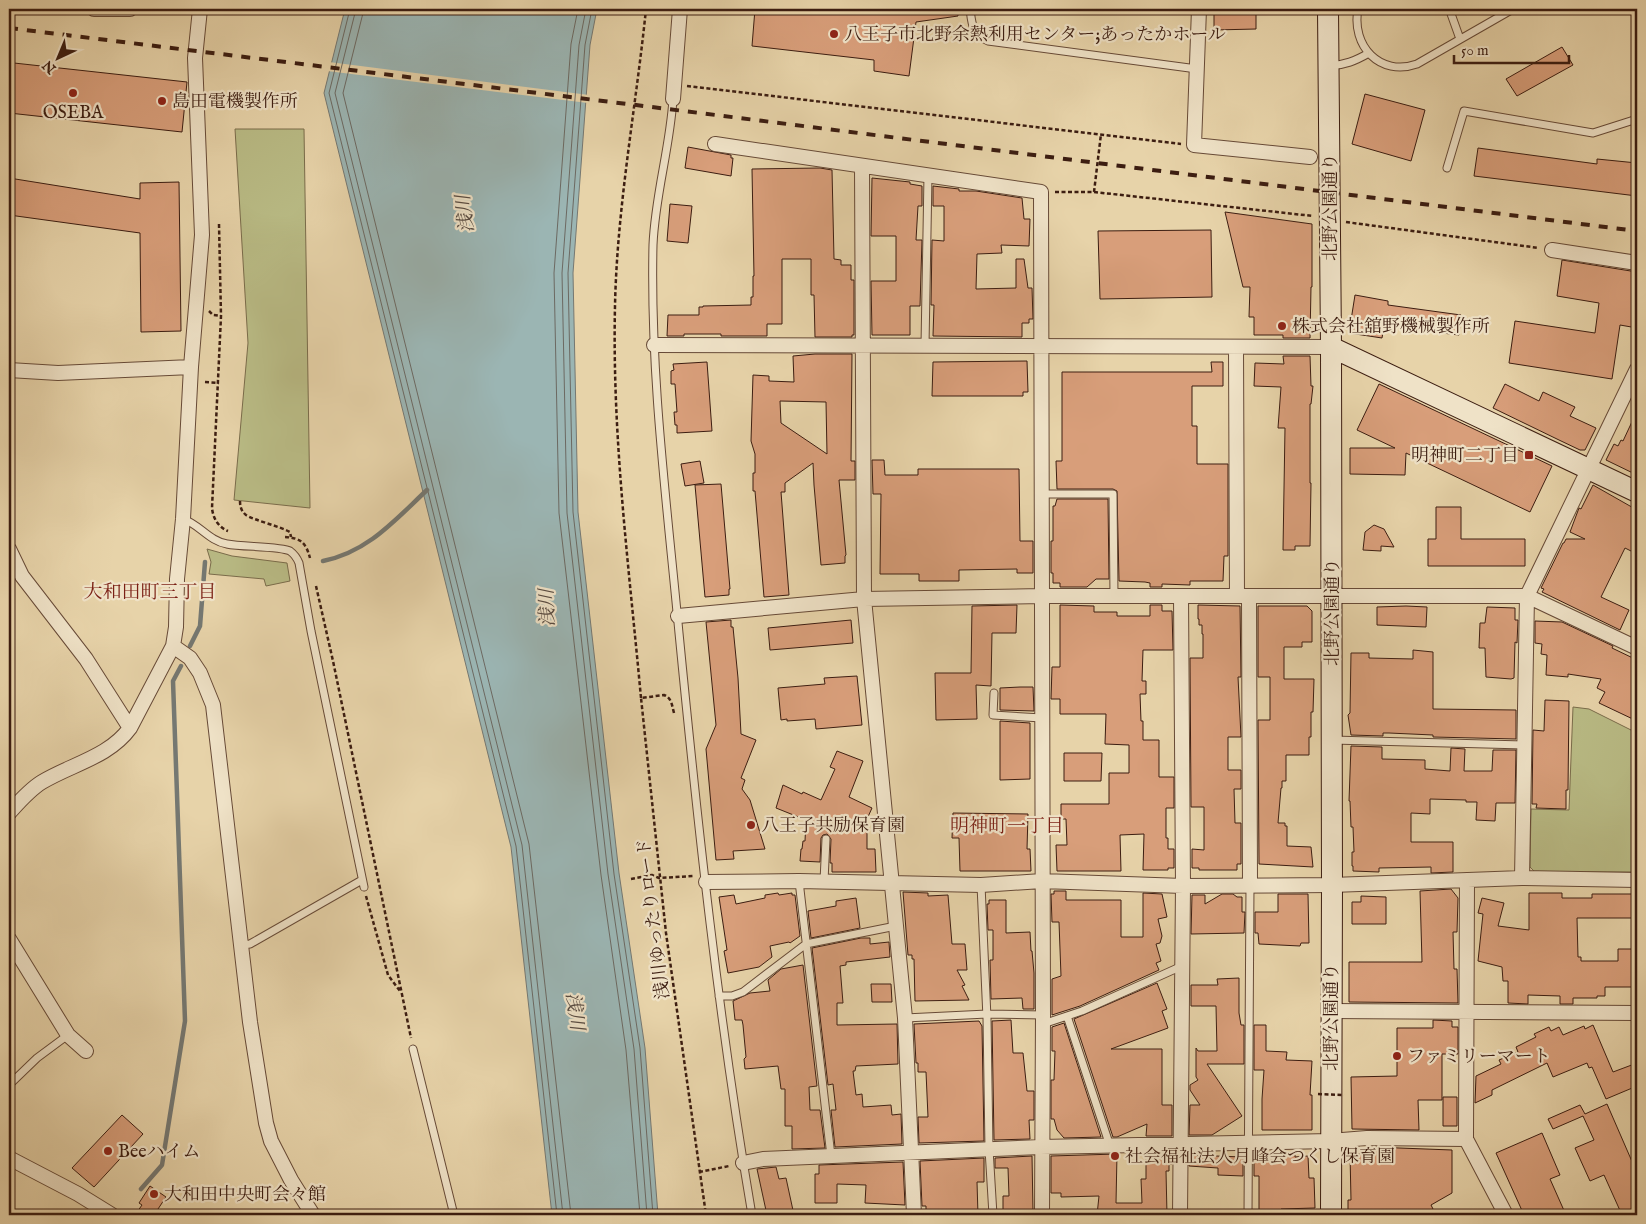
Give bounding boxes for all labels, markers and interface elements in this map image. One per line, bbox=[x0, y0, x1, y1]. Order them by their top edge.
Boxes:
place label: 八王子市北野余熱利用センター;あったかホール bbox=[844, 24, 1226, 47]
marker: 八王子市北野余熱利用センター;あったかホール bbox=[828, 28, 840, 40]
north arrow bbox=[32, 32, 82, 82]
scale bar bbox=[1454, 32, 1568, 64]
text: 50 m bbox=[1461, 41, 1489, 60]
text: N bbox=[39, 56, 61, 78]
marker: OSEBA bbox=[67, 87, 79, 99]
place label: 島田電機製作所 bbox=[172, 91, 298, 114]
marker: 島田電機製作所 bbox=[156, 95, 168, 107]
place label: OSEBA bbox=[43, 102, 104, 125]
street label: 北野公園通り bbox=[1320, 153, 1343, 261]
water label: 浅川 bbox=[452, 191, 480, 234]
place label: 株式会社舘野機械製作所 bbox=[1292, 316, 1490, 339]
marker: 株式会社舘野機械製作所 bbox=[1276, 320, 1288, 332]
place label: 明神町二丁目 bbox=[1411, 445, 1519, 468]
marker: 明神町二丁目 bbox=[1523, 449, 1535, 461]
street label: 北野公園通り bbox=[1322, 558, 1345, 666]
district label: 大和田町三丁目 bbox=[83, 581, 217, 605]
water label: 浅川 bbox=[535, 587, 561, 627]
place label: 八王子共励保育園 bbox=[761, 815, 905, 838]
district label: 明神町一丁目 bbox=[950, 815, 1064, 839]
marker: 八王子共励保育園 bbox=[745, 819, 757, 831]
street label: 浅川ゆったりロード bbox=[633, 837, 676, 1001]
street label: 北野公園通り bbox=[1321, 963, 1344, 1071]
water label: 浅川 bbox=[559, 991, 589, 1034]
place label: ファミリーマート bbox=[1407, 1046, 1551, 1069]
marker: ファミリーマート bbox=[1391, 1050, 1403, 1062]
place label: Beeハイム bbox=[118, 1141, 200, 1164]
marker: Beeハイム bbox=[102, 1145, 114, 1157]
place label: 社会福祉法人月峰会つくし保育園 bbox=[1125, 1146, 1395, 1169]
marker: 社会福祉法人月峰会つくし保育園 bbox=[1109, 1150, 1121, 1162]
place label: 大和田中央町会々館 bbox=[164, 1184, 326, 1207]
marker: 大和田中央町会々館 bbox=[148, 1188, 160, 1200]

